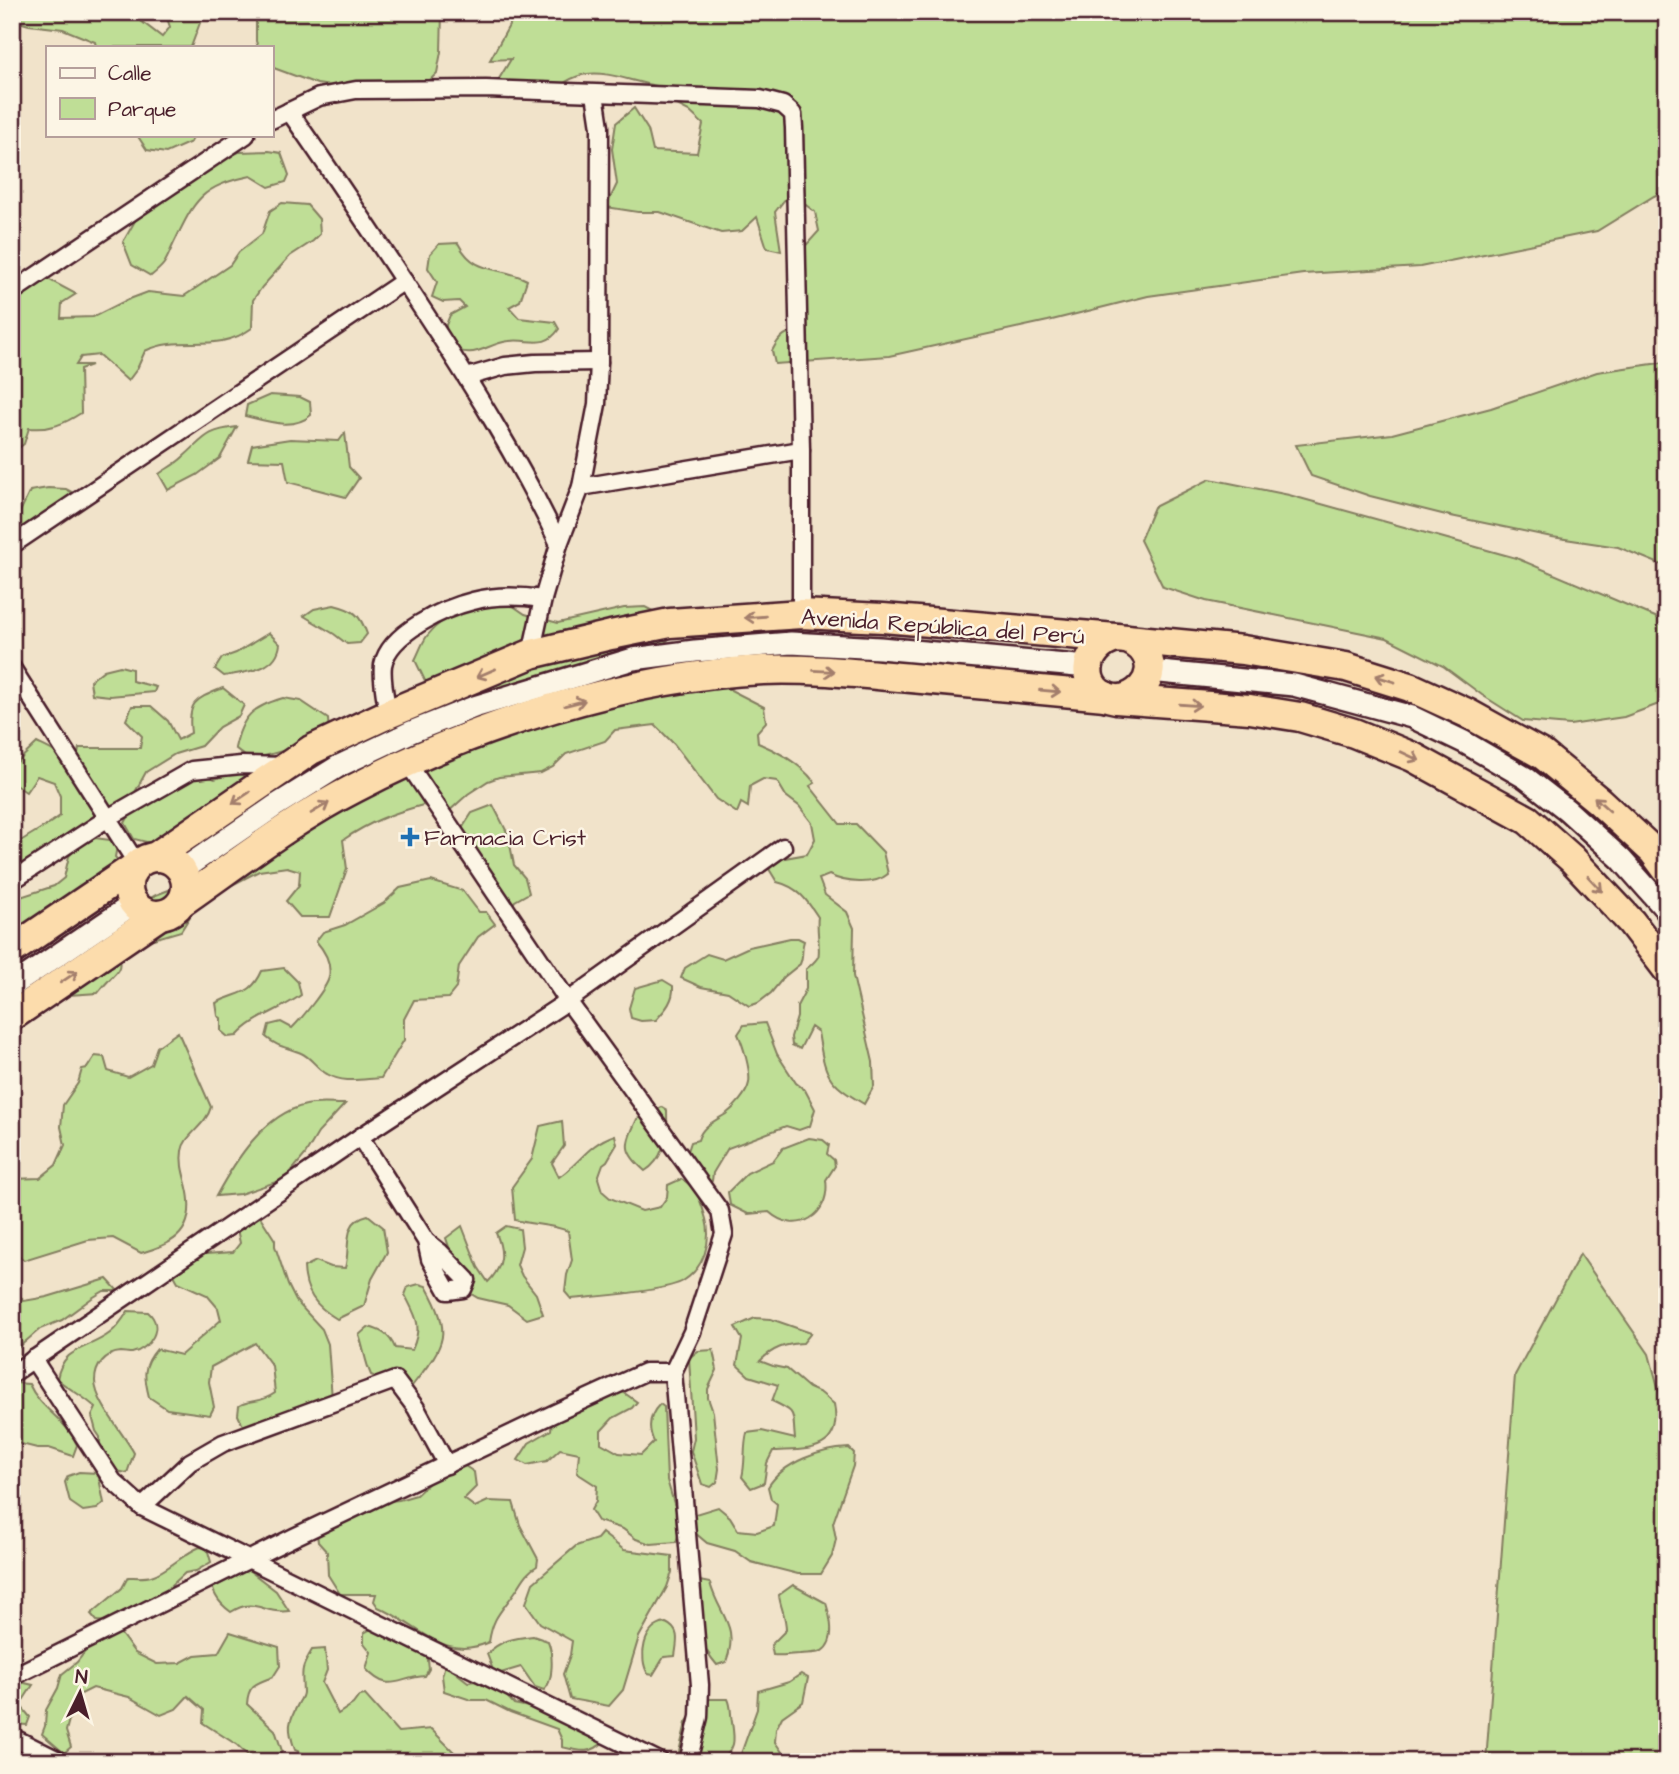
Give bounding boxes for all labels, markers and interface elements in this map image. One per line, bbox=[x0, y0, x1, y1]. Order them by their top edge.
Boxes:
legend bbox=[46, 46, 273, 136]
text: Calle bbox=[108, 59, 152, 88]
text: Parque bbox=[108, 95, 176, 124]
street label: Avenida República del Perú bbox=[800, 601, 1086, 653]
one-way arrow bbox=[744, 611, 767, 624]
one-way arrow bbox=[812, 664, 835, 677]
one-way arrow bbox=[476, 667, 498, 680]
one-way arrow bbox=[1374, 672, 1396, 685]
one-way arrow bbox=[1039, 685, 1061, 698]
one-way arrow bbox=[563, 696, 586, 709]
one-way arrow bbox=[1178, 698, 1201, 711]
one-way arrow bbox=[1399, 750, 1420, 763]
one-way arrow bbox=[232, 791, 251, 805]
one-way arrow bbox=[1593, 796, 1611, 812]
one-way arrow bbox=[310, 801, 330, 815]
place label: Farmacia Crist bbox=[424, 822, 587, 854]
marker: Farmacia Crist bbox=[402, 829, 418, 845]
one-way arrow bbox=[1587, 875, 1604, 892]
one-way arrow bbox=[59, 970, 78, 984]
north arrow bbox=[46, 1658, 116, 1728]
text: N bbox=[74, 1664, 89, 1692]

